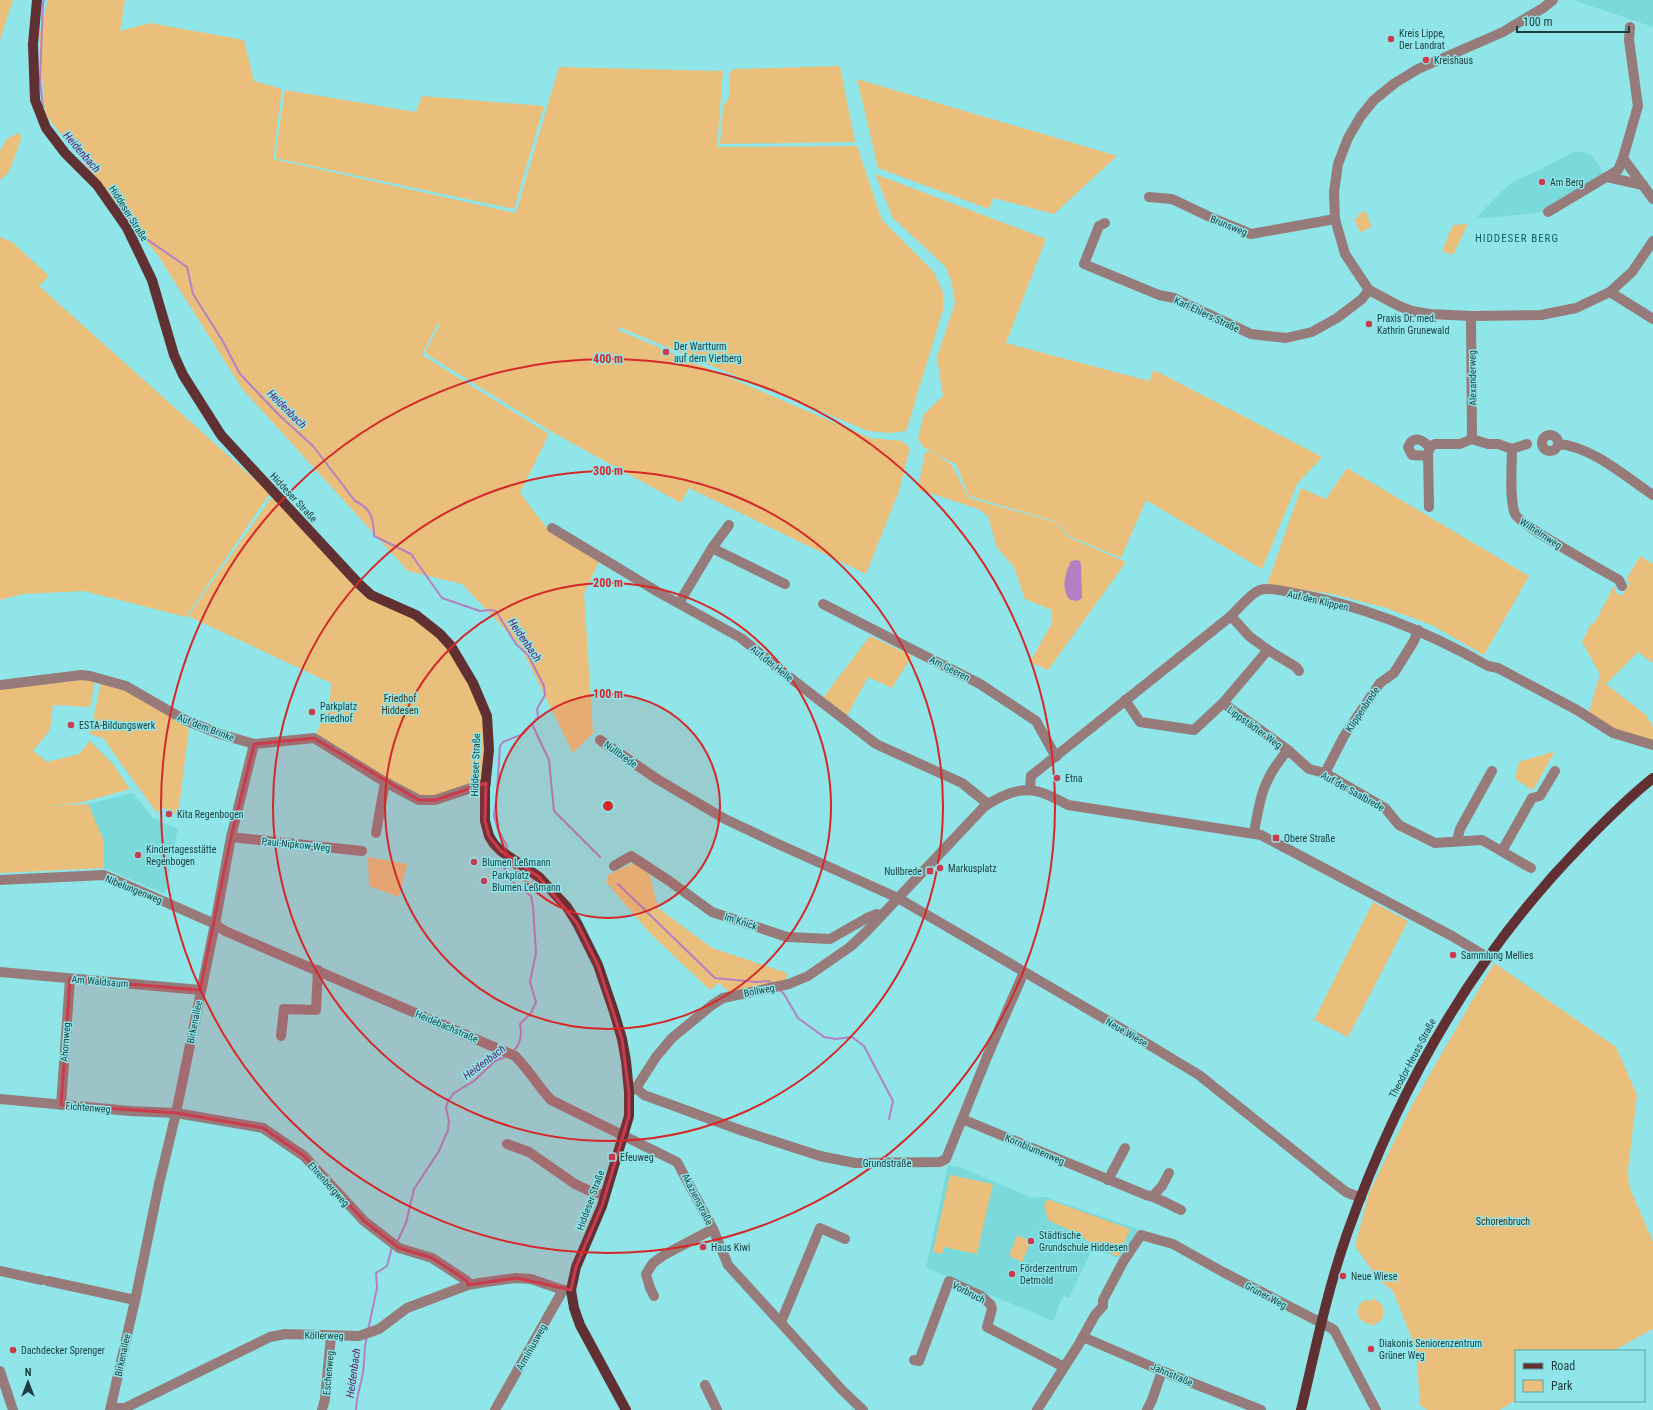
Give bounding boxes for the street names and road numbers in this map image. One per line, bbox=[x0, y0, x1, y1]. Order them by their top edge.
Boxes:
street label: Hiddeser Straße bbox=[107, 183, 150, 243]
street label: Brunsweg bbox=[1209, 213, 1249, 238]
street label: Karl-Ehlers-Straße bbox=[1172, 295, 1241, 334]
street label: Alexanderweg bbox=[1467, 350, 1478, 406]
street label: Hiddeser Straße bbox=[268, 470, 319, 524]
street label: Wilhelmweg bbox=[1518, 516, 1564, 551]
street label: Auf den Klippen bbox=[1286, 588, 1350, 613]
street label: Auf der Helle bbox=[748, 643, 795, 684]
street label: Am Geeren bbox=[928, 654, 972, 683]
street label: Klippenbrede bbox=[1343, 685, 1382, 734]
street label: Lippstädter Weg bbox=[1225, 704, 1284, 751]
street label: Auf dem Brinke bbox=[176, 712, 236, 744]
street label: Hiddeser Straße bbox=[469, 733, 482, 797]
street label: Nullbrede bbox=[602, 739, 639, 770]
street label: Auf der Saalbrede bbox=[1319, 770, 1386, 813]
street label: Paul-Nipkow-Weg bbox=[261, 835, 331, 854]
street label: Nibelungenweg bbox=[104, 873, 164, 906]
street label: Im Knick bbox=[723, 911, 759, 932]
street label: Am Waldsaum bbox=[71, 974, 129, 989]
street label: Bollweg bbox=[743, 982, 776, 999]
street label: Birkenallee bbox=[185, 999, 204, 1044]
street label: Heidebachstraße bbox=[414, 1008, 480, 1045]
street label: Neue Wiese bbox=[1104, 1016, 1150, 1049]
street label: Theodor-Heuss-Straße bbox=[1387, 1016, 1438, 1100]
street label: Ahornweg bbox=[59, 1022, 72, 1062]
street label: Fichtenweg bbox=[65, 1100, 111, 1115]
street label: Kornblumenweg bbox=[1003, 1132, 1066, 1167]
street label: Grundstraße bbox=[863, 1158, 912, 1169]
street label: Ehrenbergweg bbox=[306, 1160, 351, 1209]
street label: Hiddeser Straße bbox=[574, 1168, 607, 1232]
street label: Akazienstraße bbox=[680, 1172, 715, 1227]
street label: Vorbruch bbox=[950, 1279, 987, 1306]
street label: Grüner Weg bbox=[1243, 1280, 1289, 1311]
street label: Arminiusweg bbox=[514, 1322, 549, 1372]
street label: Köllerweg bbox=[304, 1330, 344, 1341]
street label: Birkenallee bbox=[113, 1332, 132, 1378]
street label: Eschenweg bbox=[321, 1350, 336, 1396]
street label: Jahnstraße bbox=[1149, 1361, 1195, 1388]

